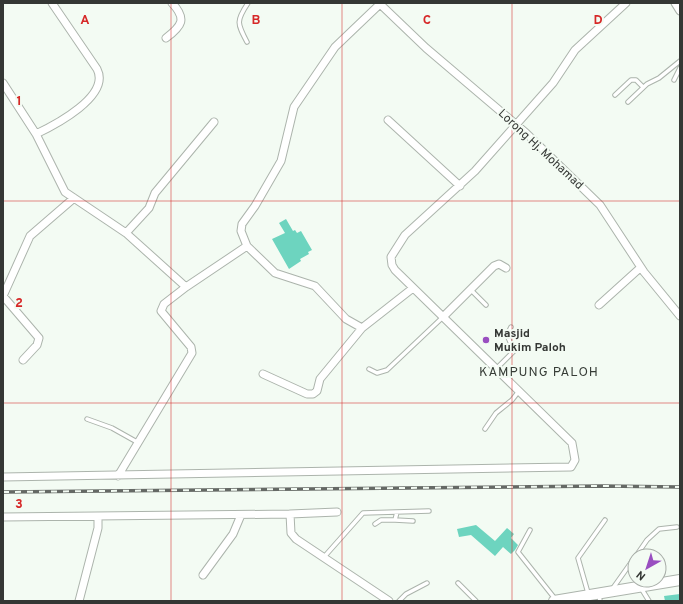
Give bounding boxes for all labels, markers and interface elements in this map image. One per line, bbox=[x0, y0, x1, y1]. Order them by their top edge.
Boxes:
text: A bbox=[80, 13, 90, 29]
text: B bbox=[252, 13, 261, 29]
text: C bbox=[423, 13, 431, 29]
text: D bbox=[593, 13, 603, 29]
text: 1 bbox=[16, 94, 22, 110]
street label: Lorong Hj. Mohamad bbox=[494, 106, 586, 193]
text: 2 bbox=[15, 296, 23, 312]
place label: Masjid Mukim Paloh bbox=[494, 326, 566, 356]
marker: Masjid Mukim Paloh bbox=[481, 335, 491, 345]
district label: KAMPUNG PALOH bbox=[479, 365, 599, 381]
text: 3 bbox=[15, 497, 23, 513]
north arrow bbox=[627, 548, 667, 588]
text: N bbox=[634, 567, 649, 583]

